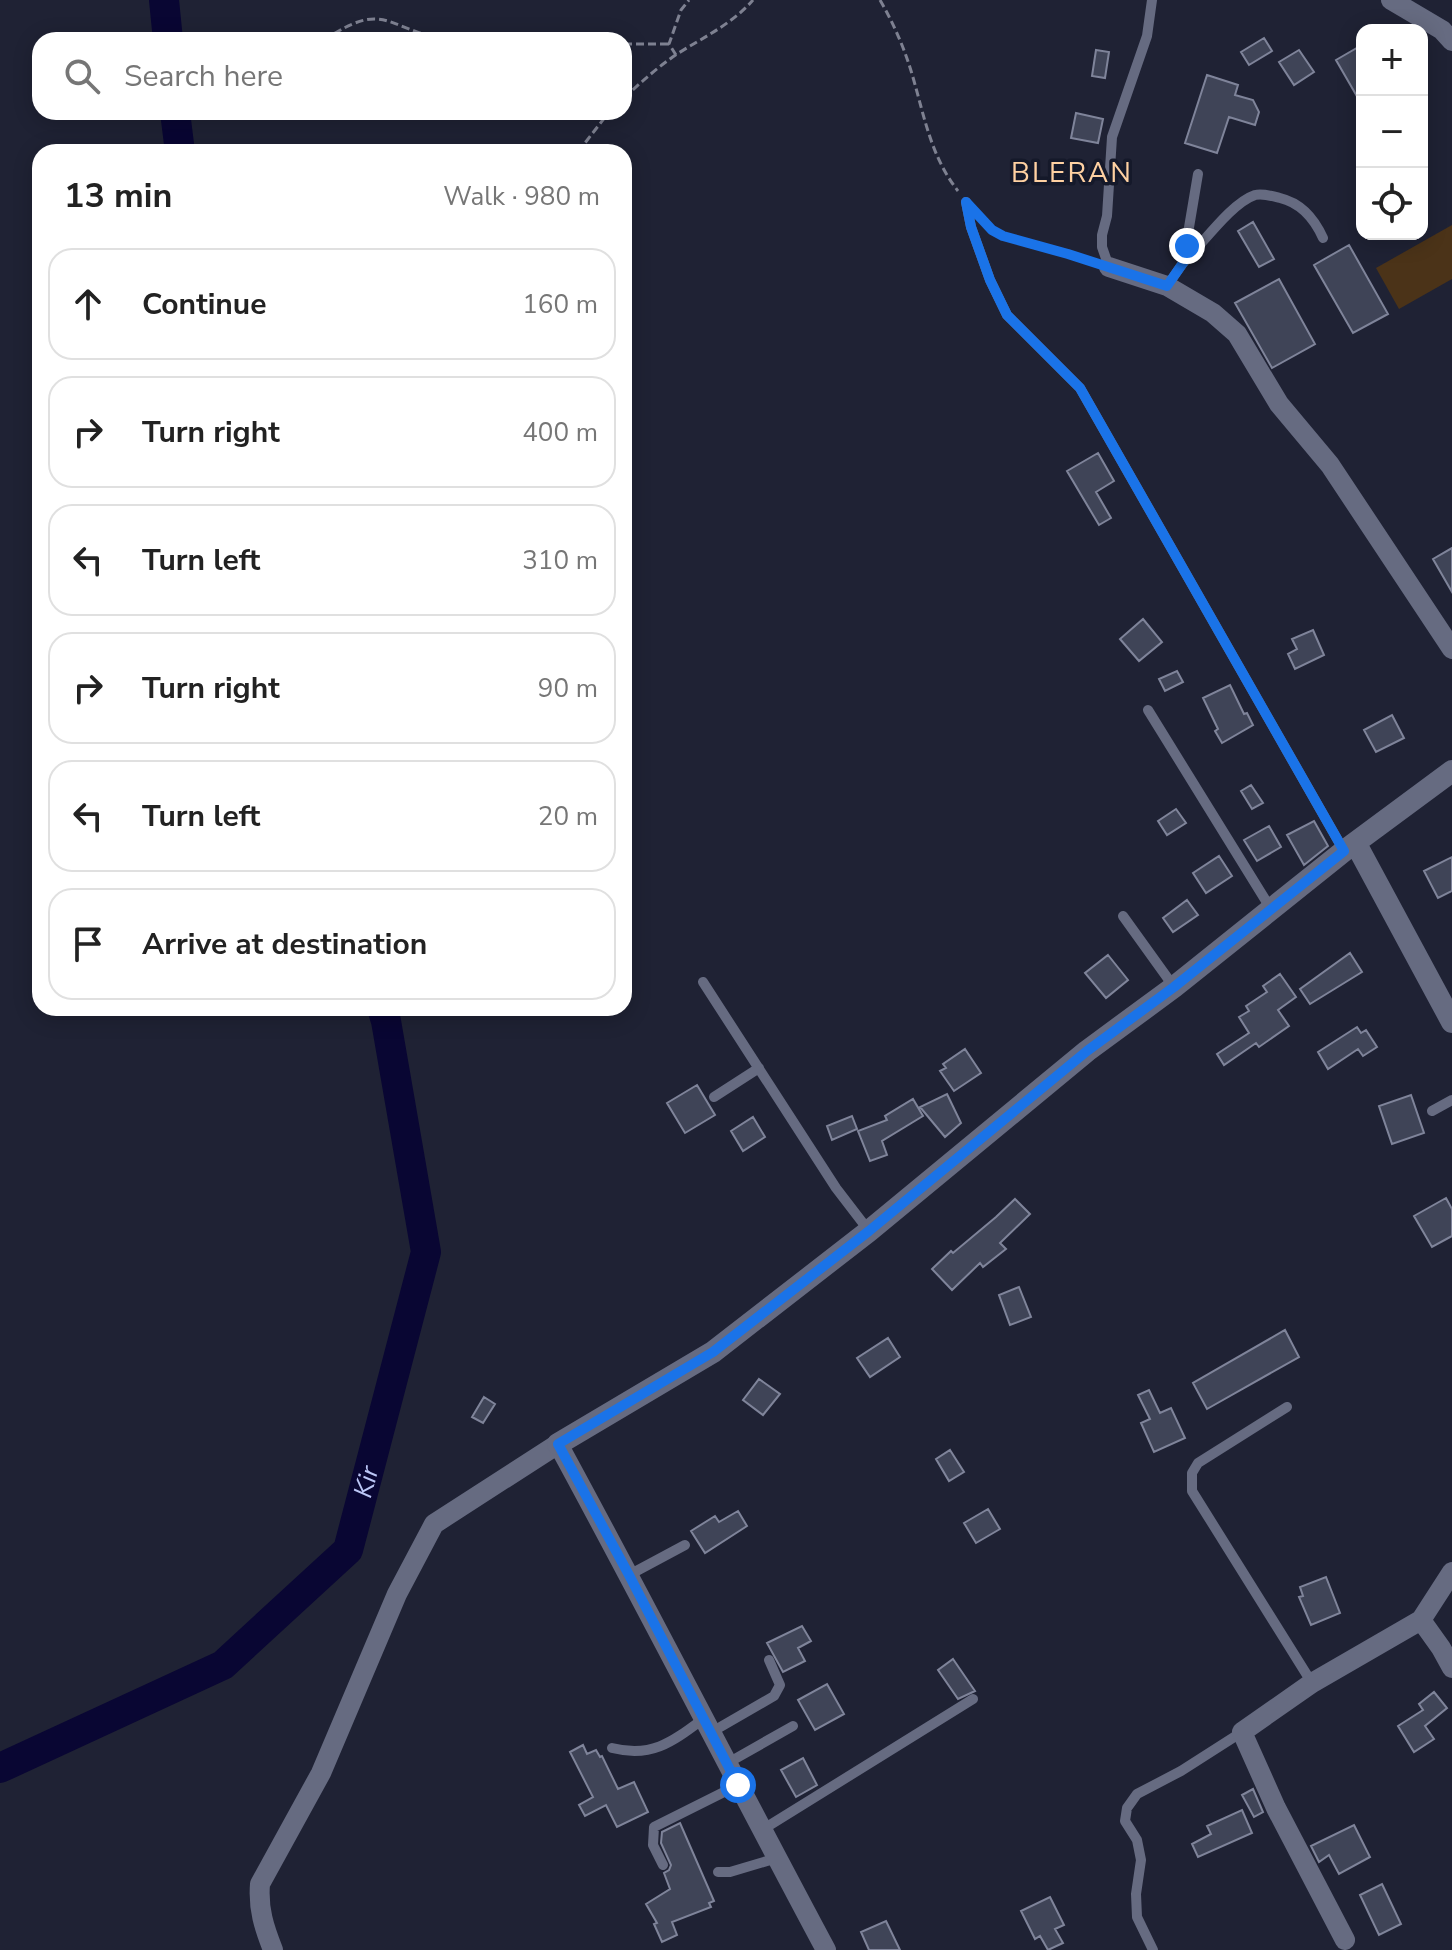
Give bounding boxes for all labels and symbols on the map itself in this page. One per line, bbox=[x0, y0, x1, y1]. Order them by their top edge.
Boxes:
district label: BLERAN bbox=[1011, 154, 1133, 192]
route end bbox=[1169, 228, 1205, 264]
water label: Kir bbox=[345, 1462, 387, 1502]
route start bbox=[720, 1767, 756, 1803]

